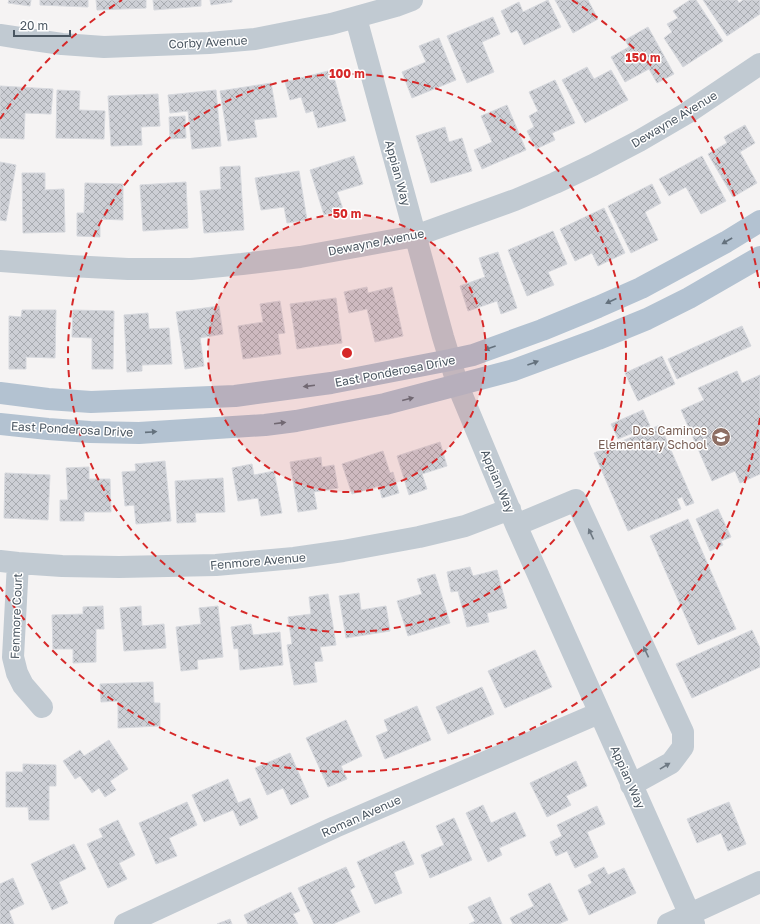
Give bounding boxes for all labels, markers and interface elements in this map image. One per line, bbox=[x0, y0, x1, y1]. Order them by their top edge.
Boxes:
scale bar bbox=[14, 12, 70, 38]
text: 20 m bbox=[20, 18, 48, 33]
street label: Corby Avenue bbox=[168, 32, 248, 52]
text: 150 m bbox=[626, 50, 660, 65]
text: 100 m bbox=[329, 66, 365, 81]
street label: Dewayne Avenue bbox=[628, 87, 720, 151]
street label: Appian Way bbox=[382, 138, 414, 208]
text: 50 m bbox=[333, 206, 361, 221]
street label: Dewayne Avenue bbox=[327, 225, 425, 259]
one-way arrow bbox=[721, 238, 733, 245]
one-way arrow bbox=[606, 298, 617, 304]
centre of rings bbox=[340, 346, 354, 360]
one-way arrow bbox=[484, 346, 496, 352]
street label: East Ponderosa Drive bbox=[333, 352, 457, 390]
one-way arrow bbox=[527, 360, 539, 366]
one-way arrow bbox=[302, 383, 315, 389]
one-way arrow bbox=[402, 395, 414, 401]
street label: East Ponderosa Drive bbox=[10, 418, 134, 440]
one-way arrow bbox=[274, 420, 286, 426]
place label: Dos Caminos Elementary School bbox=[598, 423, 707, 452]
school or university icon: Dos Caminos Elementary School bbox=[710, 426, 732, 448]
one-way arrow bbox=[145, 429, 158, 435]
street label: Appian Way bbox=[478, 447, 518, 515]
one-way arrow bbox=[588, 528, 594, 539]
street label: Fenmore Avenue bbox=[209, 549, 307, 573]
street label: Fenmore Court bbox=[7, 573, 25, 659]
one-way arrow bbox=[643, 646, 649, 657]
street label: Appian Way bbox=[607, 743, 649, 811]
one-way arrow bbox=[659, 762, 671, 769]
street label: Roman Avenue bbox=[319, 792, 403, 840]

